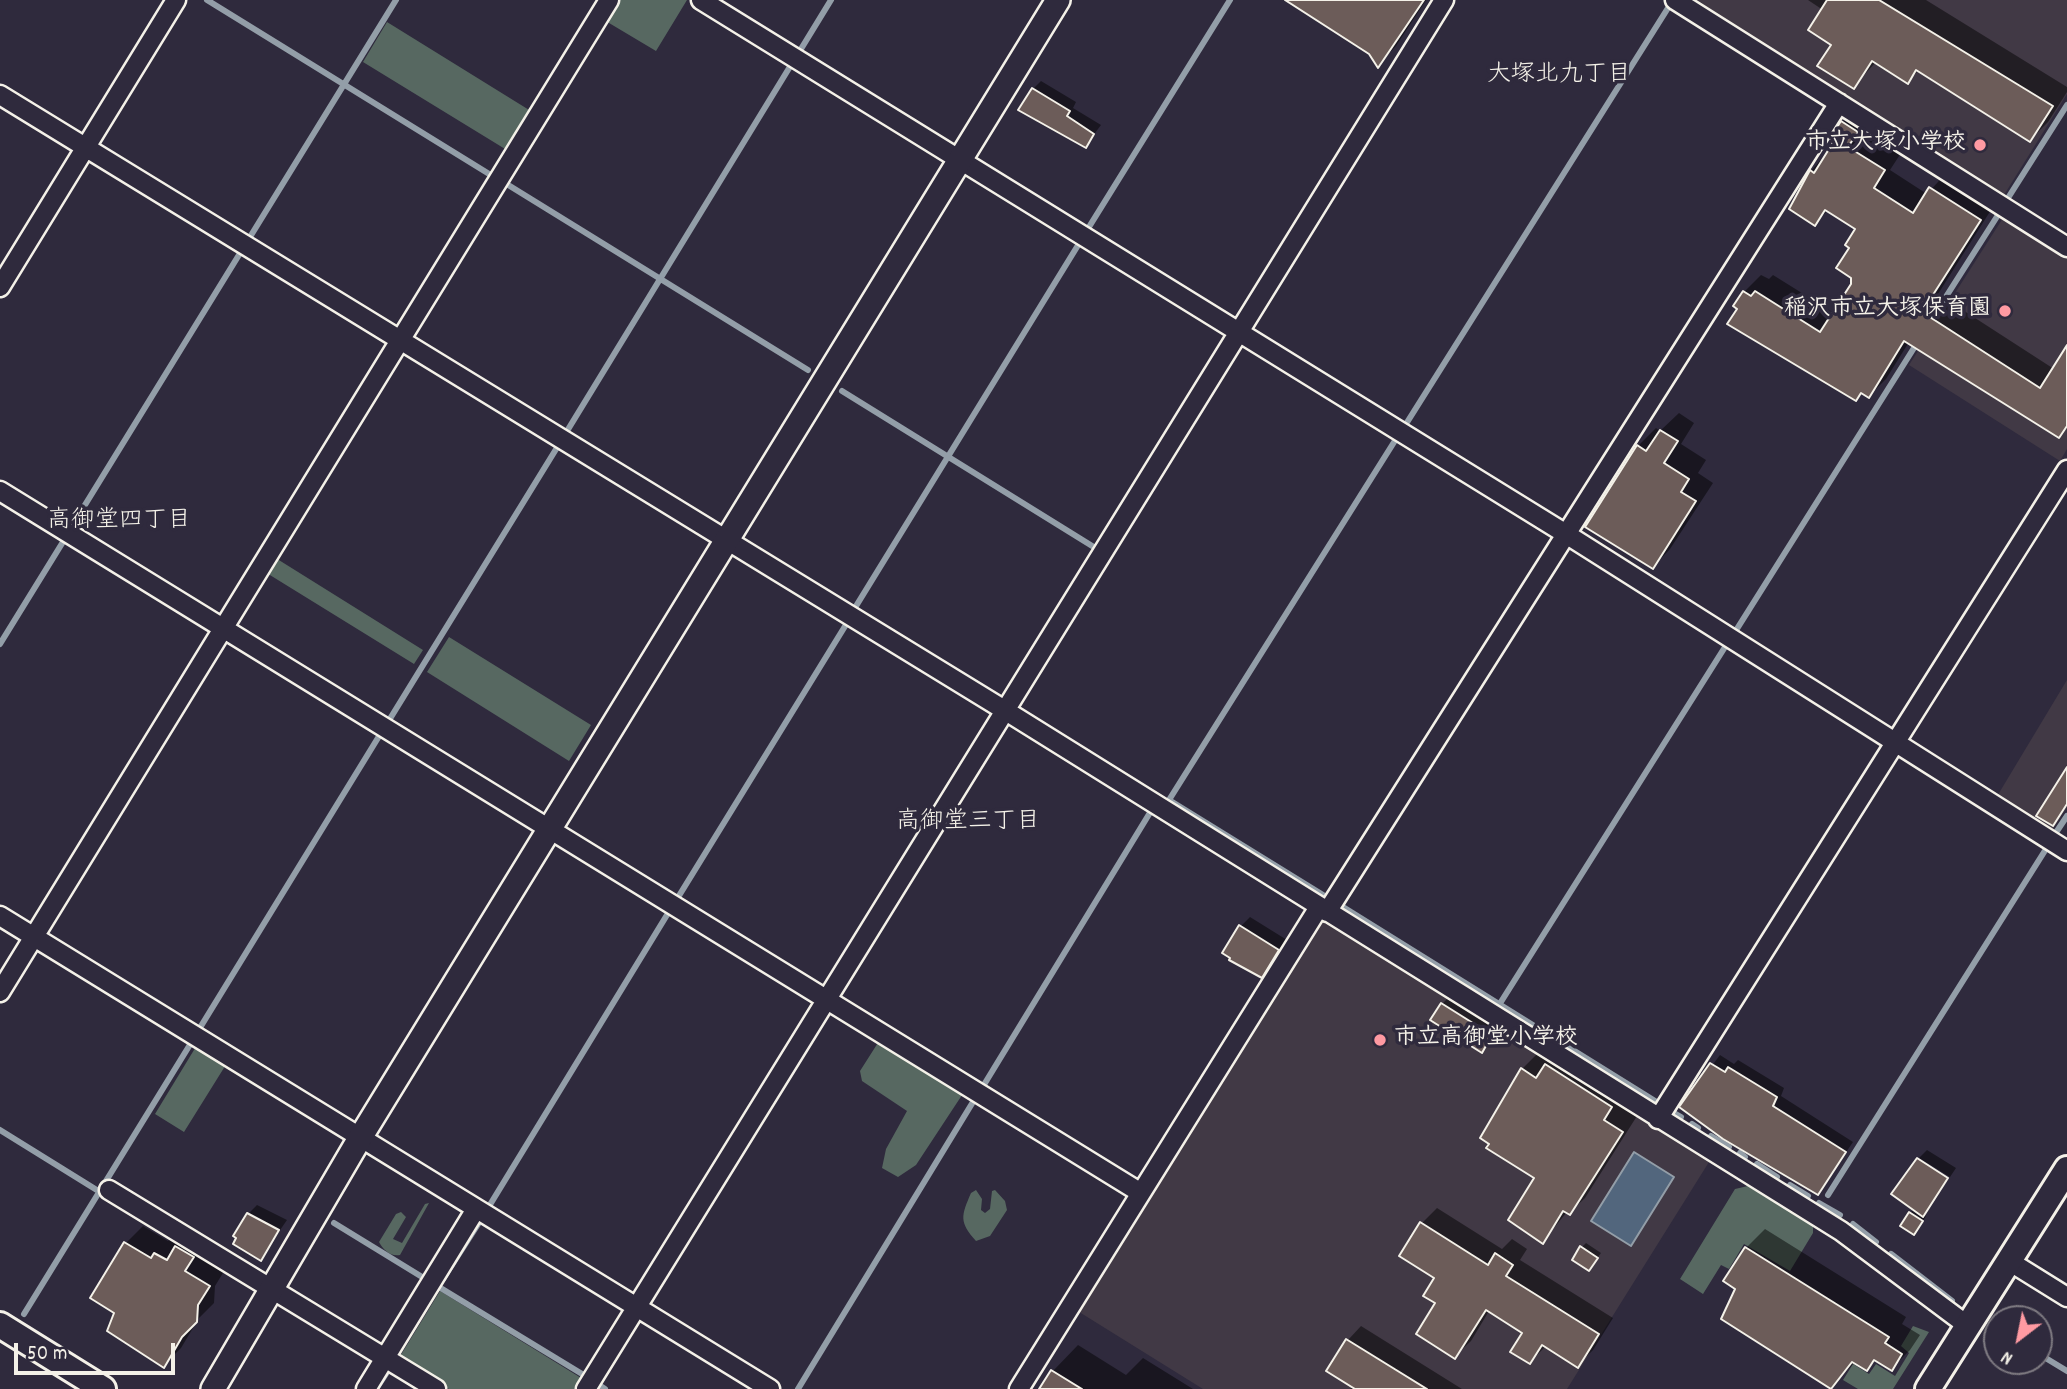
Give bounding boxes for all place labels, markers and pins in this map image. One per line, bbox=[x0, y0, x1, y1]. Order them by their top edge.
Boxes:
place label: 市立大塚小学校 bbox=[1805, 131, 1966, 159]
marker: 市立大塚小学校 bbox=[1972, 137, 1988, 153]
place label: 稲沢市立大塚保育園 bbox=[1784, 297, 1991, 325]
marker: 稲沢市立大塚保育園 bbox=[1997, 303, 2013, 319]
place label: 市立高御堂小学校 bbox=[1394, 1026, 1578, 1054]
marker: 市立高御堂小学校 bbox=[1372, 1032, 1388, 1048]

